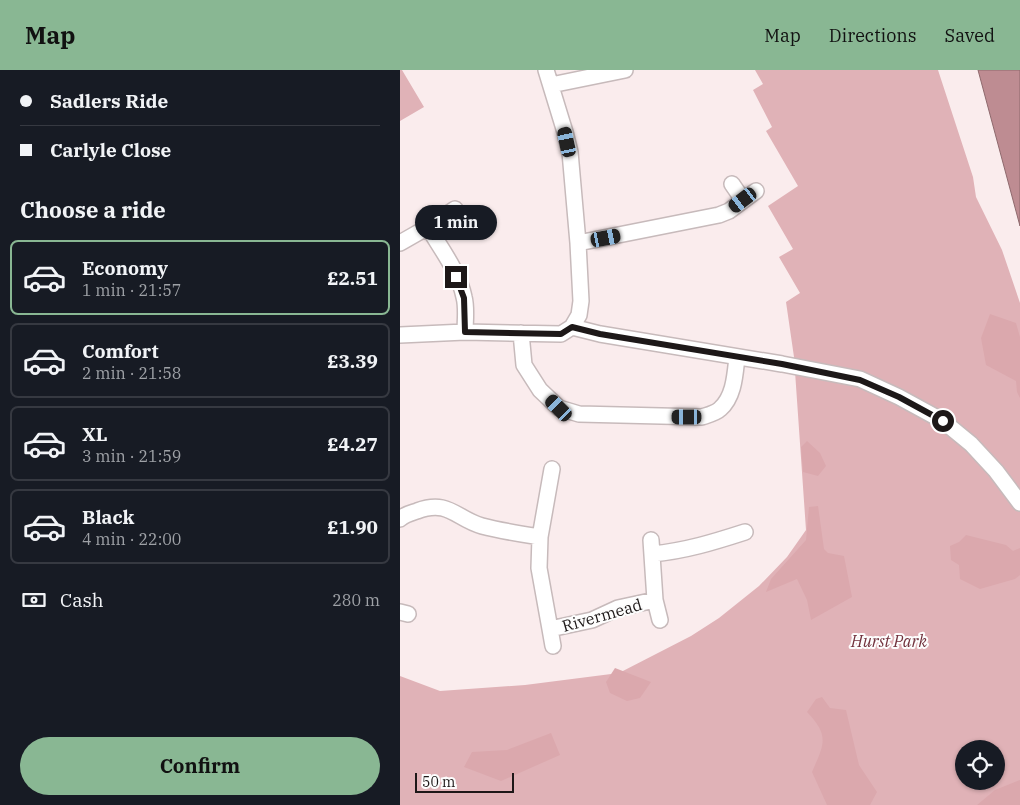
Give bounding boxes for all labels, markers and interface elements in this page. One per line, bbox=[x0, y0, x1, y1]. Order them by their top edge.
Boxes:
text: Map bbox=[25, 19, 75, 51]
text: Map bbox=[764, 24, 801, 47]
text: Directions bbox=[829, 24, 917, 47]
text: Saved bbox=[945, 24, 995, 47]
text: Sadlers Ride bbox=[50, 89, 168, 113]
car bbox=[556, 126, 577, 158]
text: Carlyle Close bbox=[50, 138, 171, 162]
car bbox=[726, 185, 759, 215]
text: Choose a ride bbox=[20, 195, 166, 224]
callout: 1 min bbox=[415, 204, 497, 240]
text: 1 min bbox=[434, 212, 478, 232]
car bbox=[589, 228, 622, 248]
icon: car bbox=[22, 255, 67, 300]
text: Economy bbox=[82, 256, 168, 280]
text: £2.51 bbox=[327, 266, 378, 290]
route end bbox=[445, 266, 467, 288]
text: 1 min · 21:57 bbox=[82, 280, 181, 300]
icon: car bbox=[22, 338, 67, 383]
text: Comfort bbox=[82, 339, 159, 363]
text: £3.39 bbox=[327, 349, 378, 373]
text: 2 min · 21:58 bbox=[82, 363, 181, 383]
car bbox=[543, 392, 574, 424]
car bbox=[672, 410, 702, 425]
route start bbox=[932, 410, 954, 432]
icon: car bbox=[22, 421, 67, 466]
text: XL bbox=[82, 422, 108, 446]
text: £4.27 bbox=[327, 432, 378, 456]
text: 3 min · 21:59 bbox=[82, 446, 181, 466]
icon: car bbox=[22, 504, 67, 549]
text: Black bbox=[82, 505, 134, 529]
text: £1.90 bbox=[327, 515, 378, 539]
text: 4 min · 22:00 bbox=[82, 529, 181, 549]
icon: cash bbox=[20, 586, 48, 614]
text: Cash bbox=[60, 588, 104, 612]
text: 280 m bbox=[332, 590, 380, 610]
street label: Rivermead bbox=[560, 594, 645, 636]
park label: Hurst Park bbox=[850, 631, 927, 651]
button: Confirm bbox=[20, 737, 380, 795]
map controls bbox=[955, 740, 1005, 790]
button: locate bbox=[955, 740, 1005, 790]
scale bar bbox=[415, 770, 514, 793]
text: 50 m bbox=[422, 773, 455, 791]

